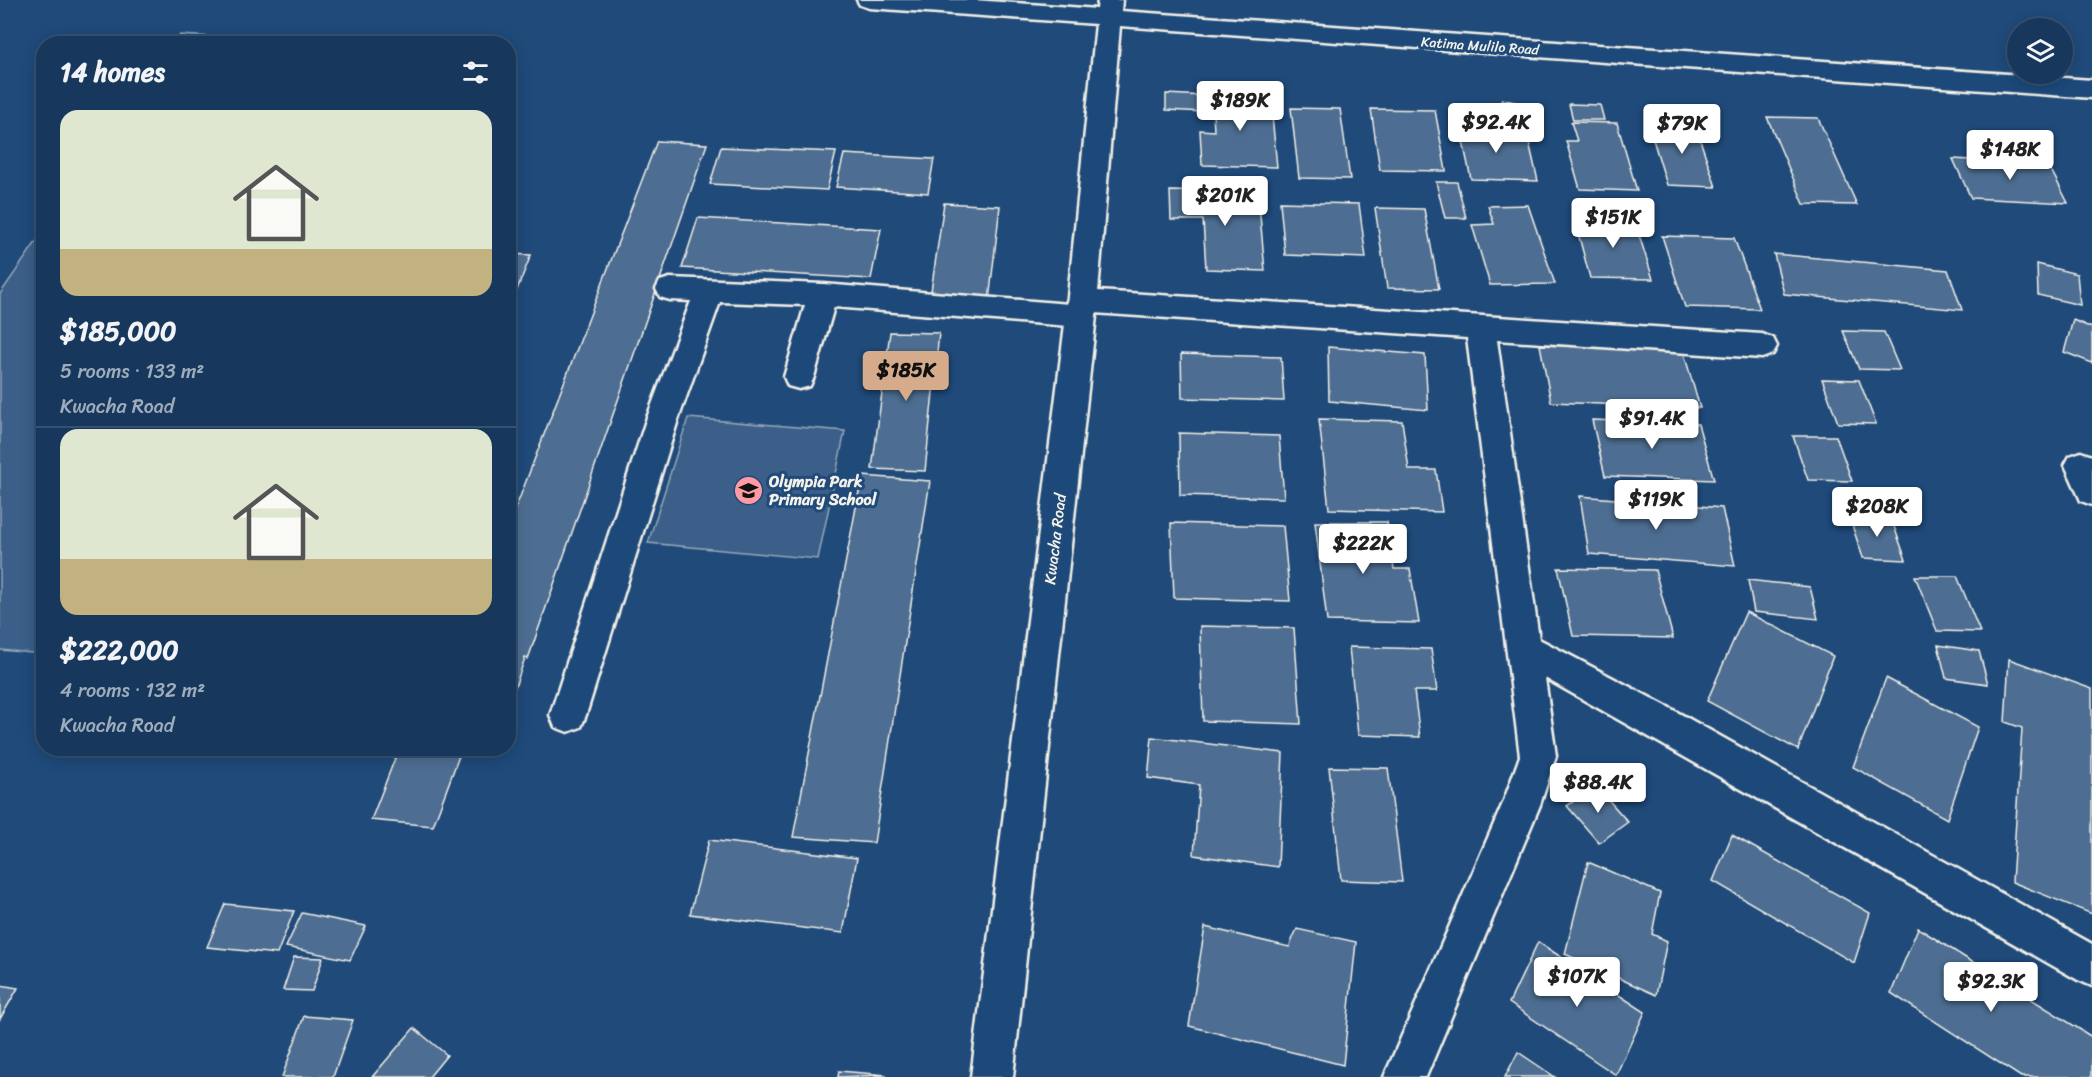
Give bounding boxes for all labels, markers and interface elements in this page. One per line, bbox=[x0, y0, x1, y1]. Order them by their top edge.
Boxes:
map controls bbox=[2007, 18, 2073, 84]
button: layers bbox=[2007, 18, 2073, 84]
street label: Katima Mulilo Road bbox=[1420, 29, 1541, 63]
text: 14 homes bbox=[60, 49, 165, 95]
icon: filters bbox=[459, 56, 492, 89]
pin: $189K bbox=[1198, 81, 1282, 132]
text: $189K bbox=[1211, 83, 1269, 118]
pin: $92.4K bbox=[1447, 103, 1545, 154]
pin: $79K bbox=[1646, 104, 1718, 155]
text: $92.4K bbox=[1462, 105, 1530, 140]
text: $79K bbox=[1657, 106, 1707, 141]
pin: $148K bbox=[1968, 130, 2052, 181]
text: $148K bbox=[1981, 132, 2039, 167]
icon: home bbox=[222, 149, 330, 257]
pin: $201K bbox=[1183, 176, 1267, 227]
text: $201K bbox=[1196, 178, 1254, 213]
pin: $151K bbox=[1571, 198, 1655, 249]
text: $151K bbox=[1586, 200, 1641, 235]
text: $185,000 bbox=[60, 308, 177, 354]
pin: $185K bbox=[864, 351, 948, 402]
text: $185K bbox=[877, 353, 935, 388]
text: 5 rooms · 133 m² bbox=[60, 354, 204, 389]
text: Kwacha Road bbox=[60, 389, 174, 424]
pin: $91.4K bbox=[1603, 399, 1701, 450]
text: $91.4K bbox=[1619, 401, 1685, 436]
place label: Olympia Park Primary School bbox=[768, 467, 878, 514]
icon: home bbox=[222, 468, 330, 576]
school or university icon: Olympia Park Primary School bbox=[732, 474, 764, 506]
pin: $119K bbox=[1614, 480, 1698, 531]
text: $119K bbox=[1628, 482, 1684, 517]
pin: $208K bbox=[1835, 487, 1919, 538]
text: $208K bbox=[1846, 489, 1908, 524]
street label: Kwacha Road bbox=[1035, 490, 1075, 586]
pin: $222K bbox=[1321, 524, 1405, 575]
text: $222K bbox=[1333, 526, 1393, 561]
text: $222,000 bbox=[60, 627, 179, 673]
text: 4 rooms · 132 m² bbox=[60, 673, 205, 708]
text: Kwacha Road bbox=[60, 708, 174, 743]
pin: $88.4K bbox=[1549, 763, 1647, 814]
text: $88.4K bbox=[1564, 765, 1632, 800]
pin: $107K bbox=[1535, 957, 1619, 1008]
text: $107K bbox=[1548, 959, 1606, 994]
pin: $92.3K bbox=[1942, 962, 2040, 1013]
text: $92.3K bbox=[1958, 964, 2024, 999]

